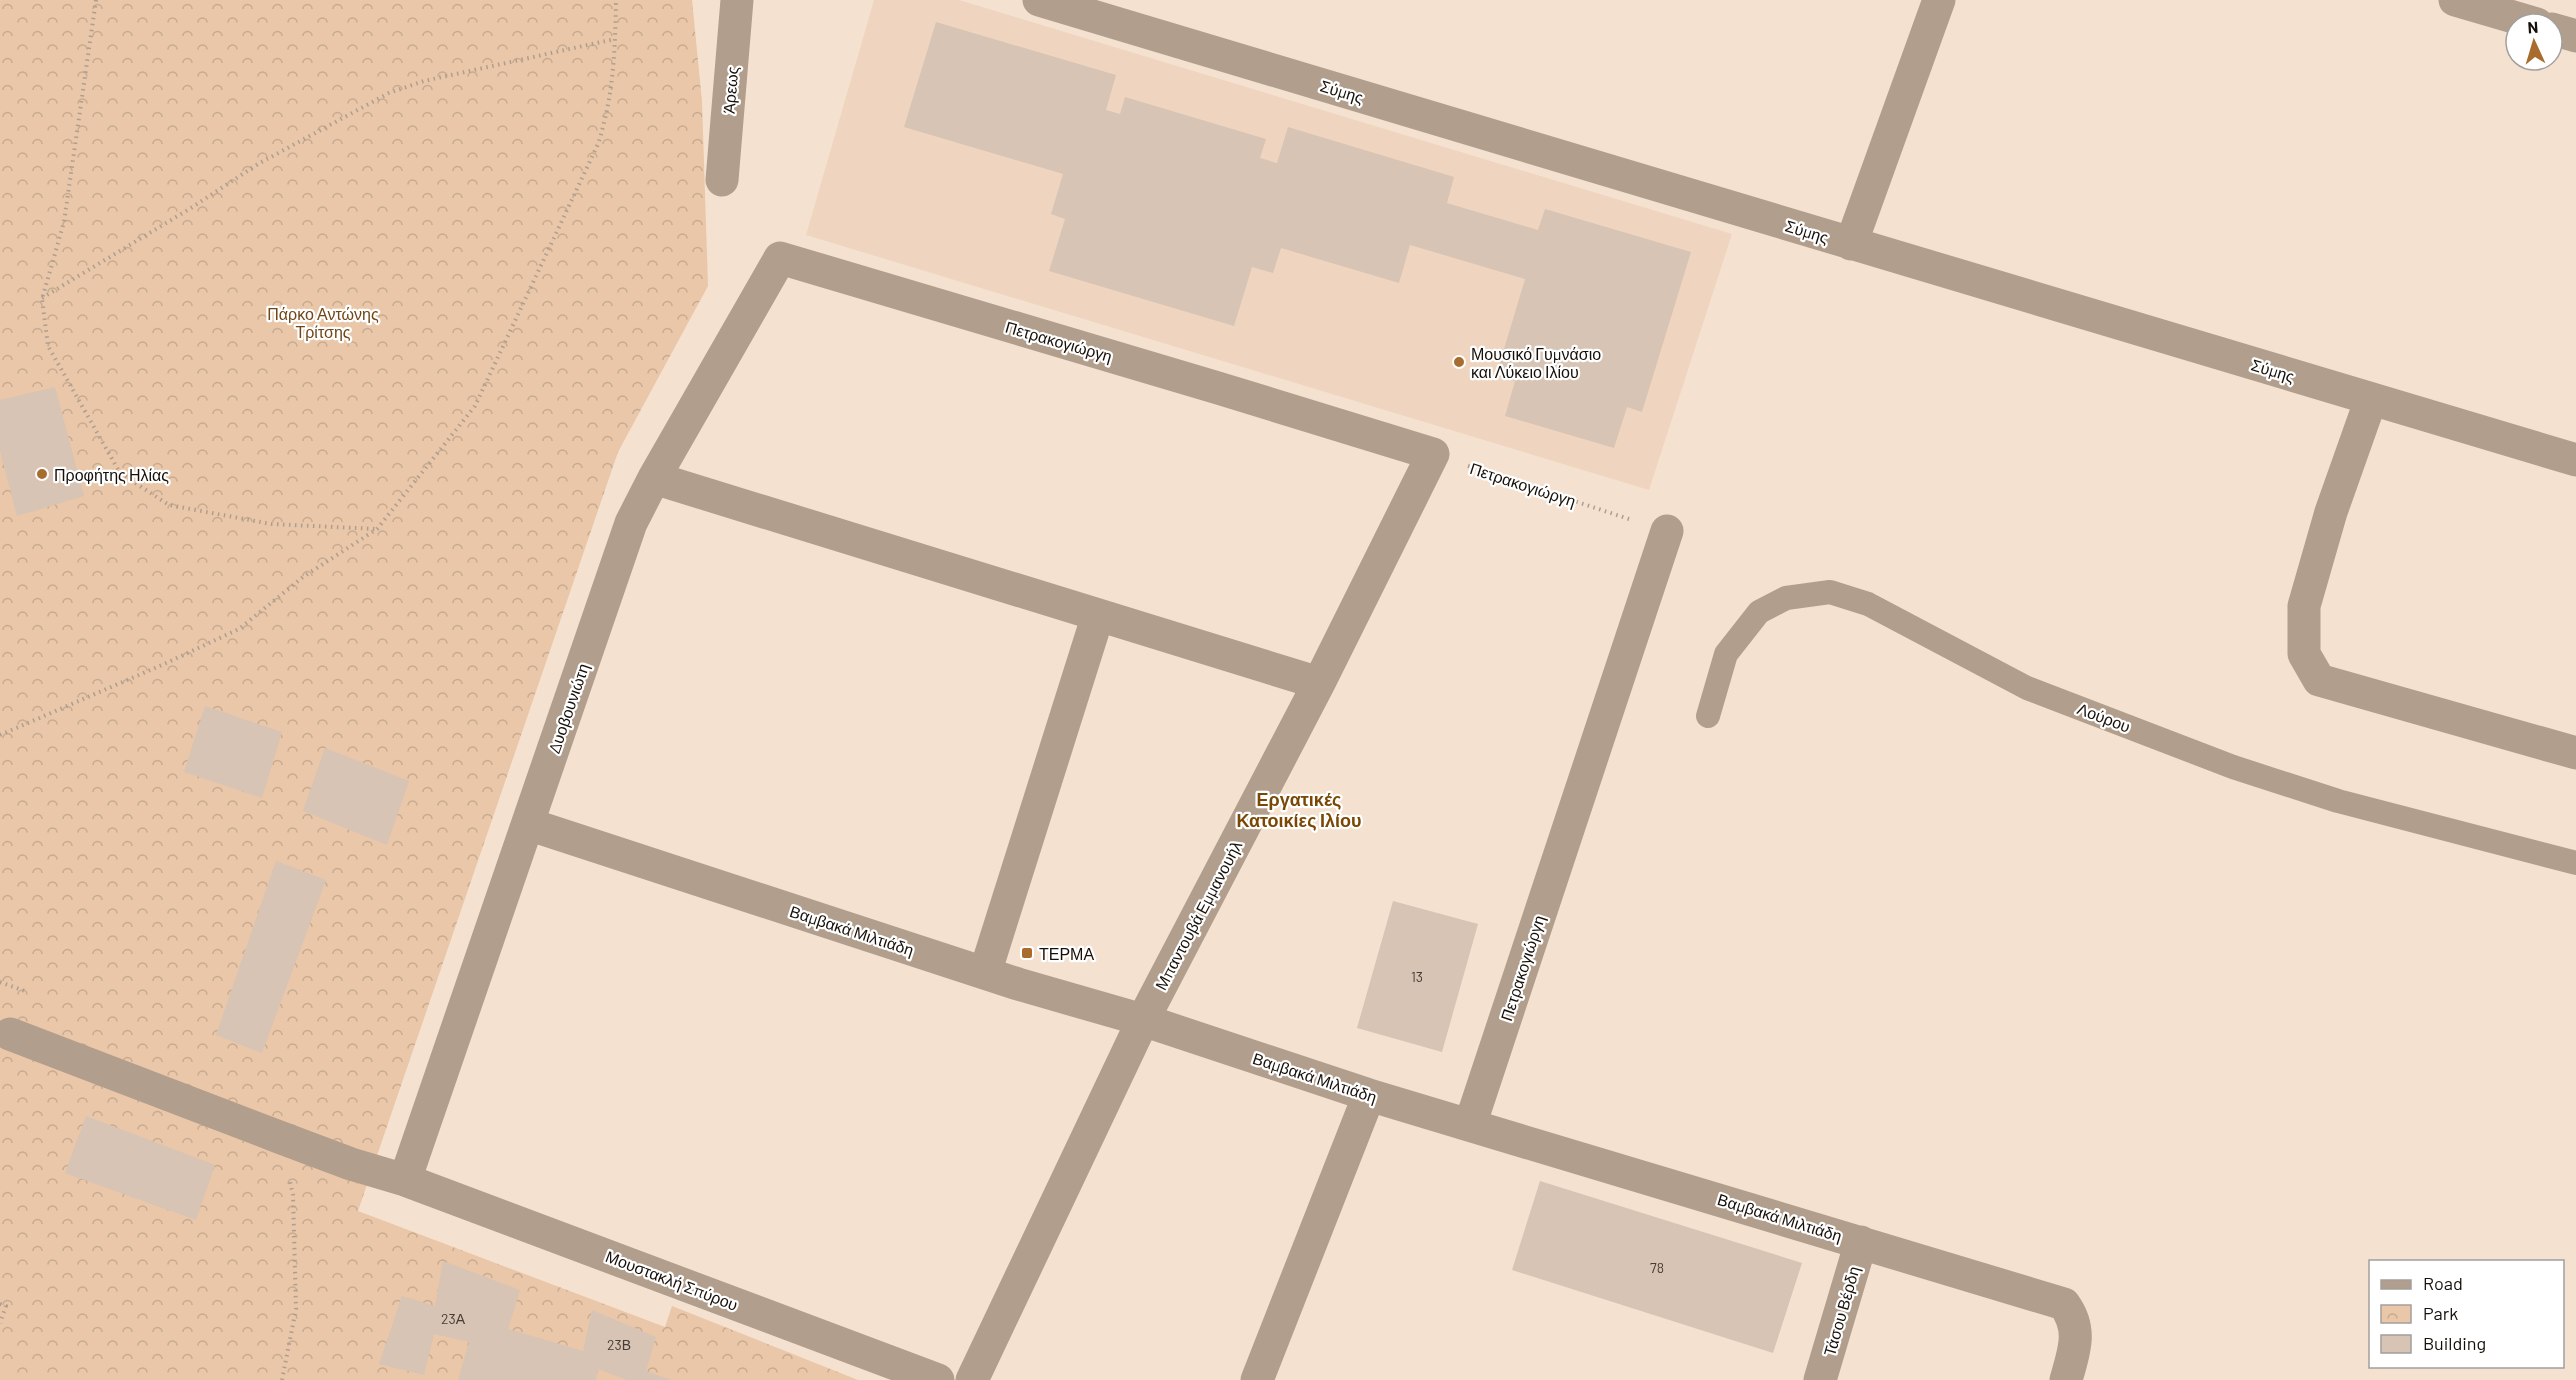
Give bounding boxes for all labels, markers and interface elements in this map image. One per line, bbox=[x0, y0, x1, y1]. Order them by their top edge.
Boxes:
north arrow bbox=[2504, 12, 2564, 72]
text: N bbox=[2527, 17, 2539, 36]
street label: Άρεως bbox=[718, 65, 742, 114]
street label: Σύμης bbox=[1318, 75, 1366, 107]
street label: Σύμης bbox=[1783, 215, 1831, 247]
park label: Πάρκο Αντώνης Τρίτσης bbox=[267, 304, 379, 341]
street label: Πετρακογιώργη bbox=[1003, 317, 1115, 365]
place label: Μουσικό Γυμνάσιο και Λύκειο Ιλίου bbox=[1471, 344, 1601, 381]
street label: Σύμης bbox=[2249, 354, 2297, 386]
marker: Μουσικό Γυμνάσιο και Λύκειο Ιλίου bbox=[1452, 355, 1466, 369]
street label: Πετρακογιώργη bbox=[1468, 458, 1578, 510]
place label: Προφήτης Ηλίας bbox=[54, 465, 169, 484]
marker: Προφήτης Ηλίας bbox=[35, 467, 49, 481]
street label: Δυοβουνιώτη bbox=[544, 661, 592, 755]
street label: Λούρου bbox=[2075, 698, 2133, 736]
district label: Εργατικές Κατοικίες Ιλίου bbox=[1236, 788, 1362, 831]
street label: Μπαντουβά Εμμανουήλ bbox=[1151, 837, 1245, 993]
street label: Βαμβακά Μιλτιάδη bbox=[788, 901, 916, 959]
street label: Πετρακογιώργη bbox=[1496, 913, 1548, 1023]
place label: ΤΕΡΜΑ bbox=[1039, 944, 1094, 963]
marker: ΤΕΡΜΑ bbox=[1020, 946, 1034, 960]
house number: 13 bbox=[1411, 968, 1423, 985]
street label: Βαμβακά Μιλτιάδη bbox=[1251, 1048, 1379, 1106]
street label: Βαμβακά Μιλτιάδη bbox=[1715, 1189, 1845, 1245]
street label: Μουστακλή Σπύρου bbox=[603, 1246, 741, 1314]
house number: 78 bbox=[1650, 1259, 1664, 1276]
legend bbox=[2369, 1260, 2564, 1368]
street label: Τάσου Βέρδη bbox=[1819, 1264, 1863, 1358]
text: Road bbox=[2423, 1272, 2463, 1294]
text: Park bbox=[2423, 1302, 2458, 1324]
house number: 23Α bbox=[441, 1310, 466, 1327]
text: Building bbox=[2423, 1332, 2486, 1354]
house number: 23Β bbox=[607, 1336, 631, 1353]

